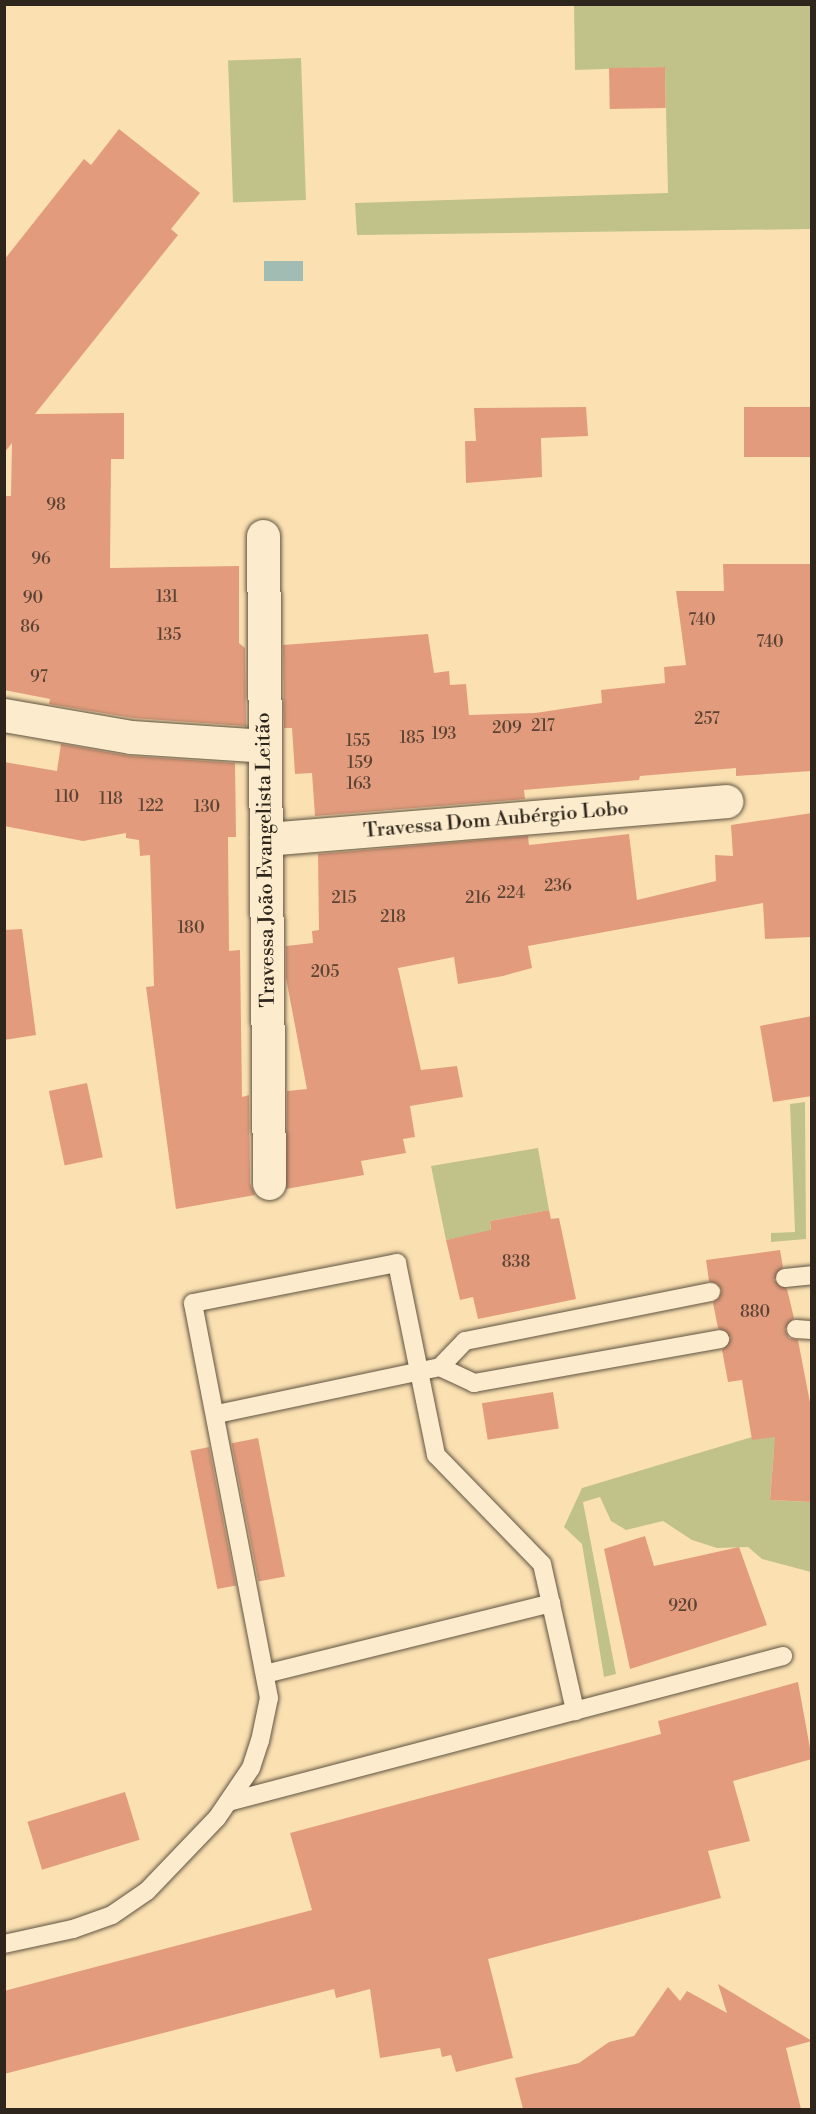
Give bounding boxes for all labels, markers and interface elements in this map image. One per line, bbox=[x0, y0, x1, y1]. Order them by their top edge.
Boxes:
house number: 98 bbox=[46, 495, 66, 515]
house number: 96 bbox=[31, 549, 51, 569]
house number: 131 bbox=[156, 587, 178, 607]
house number: 90 bbox=[23, 588, 43, 608]
house number: 740 bbox=[688, 610, 716, 630]
house number: 86 bbox=[20, 617, 40, 637]
house number: 135 bbox=[157, 625, 181, 645]
house number: 740 bbox=[756, 632, 784, 652]
house number: 97 bbox=[30, 667, 48, 687]
house number: 257 bbox=[694, 709, 720, 729]
street label: Travessa João Evangelista Leitão bbox=[251, 712, 281, 1008]
house number: 217 bbox=[531, 716, 555, 736]
house number: 209 bbox=[492, 718, 522, 738]
house number: 193 bbox=[432, 724, 456, 744]
house number: 185 bbox=[399, 728, 425, 748]
house number: 155 bbox=[346, 731, 370, 751]
house number: 159 bbox=[347, 753, 373, 773]
house number: 163 bbox=[347, 774, 371, 794]
house number: 110 bbox=[55, 787, 79, 807]
house number: 118 bbox=[99, 789, 123, 809]
house number: 122 bbox=[138, 796, 164, 816]
street label: Travessa Dom Aubérgio Lobo bbox=[362, 796, 630, 844]
house number: 130 bbox=[194, 797, 220, 817]
house number: 236 bbox=[544, 876, 572, 896]
house number: 224 bbox=[497, 883, 525, 903]
house number: 215 bbox=[331, 888, 357, 908]
house number: 216 bbox=[465, 888, 491, 908]
house number: 218 bbox=[380, 907, 406, 927]
house number: 180 bbox=[178, 918, 204, 938]
house number: 205 bbox=[311, 962, 339, 982]
house number: 838 bbox=[502, 1252, 530, 1272]
house number: 880 bbox=[740, 1302, 770, 1322]
house number: 920 bbox=[668, 1596, 698, 1616]

